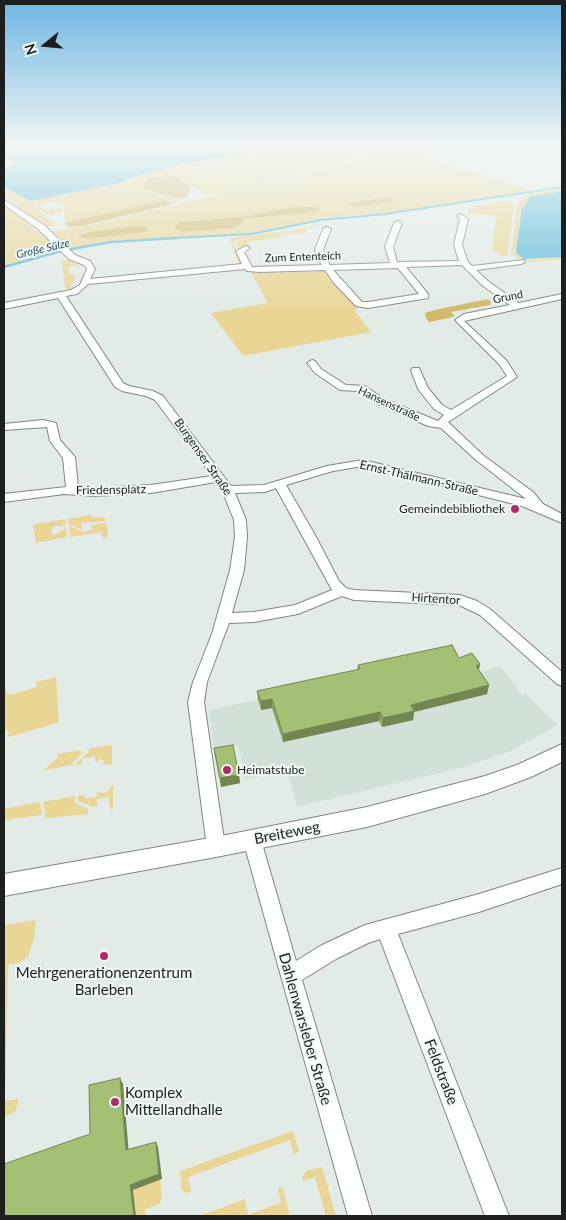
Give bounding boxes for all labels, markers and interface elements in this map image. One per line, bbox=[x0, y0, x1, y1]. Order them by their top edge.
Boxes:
north arrow bbox=[20, 20, 70, 70]
text: N bbox=[20, 42, 40, 57]
water label: Große Sülze bbox=[15, 236, 71, 262]
street label: Zum Ententeich bbox=[265, 249, 341, 265]
street label: Grund bbox=[492, 288, 524, 306]
street label: Hansenstraße bbox=[356, 384, 422, 424]
street label: Burgenser Straße bbox=[171, 416, 235, 498]
street label: Ernst-Thälmann-Straße bbox=[358, 457, 480, 499]
street label: Friedensplatz bbox=[76, 482, 146, 498]
place label: Gemeindebibliothek bbox=[399, 502, 505, 516]
marker: Gemeindebibliothek bbox=[509, 503, 521, 515]
street label: Hirtentor bbox=[411, 590, 461, 608]
place label: Heimatstube bbox=[237, 763, 304, 777]
marker: Heimatstube bbox=[221, 764, 233, 776]
street label: Breiteweg bbox=[253, 818, 321, 848]
marker: Mehrgenerationenzentrum Barleben bbox=[98, 950, 110, 962]
street label: Dahlenwarsleber Straße bbox=[275, 951, 335, 1107]
place label: Mehrgenerationenzentrum Barleben bbox=[16, 964, 192, 999]
street label: Feldstraße bbox=[420, 1037, 462, 1107]
place label: Komplex Mittellandhalle bbox=[125, 1084, 223, 1119]
marker: Komplex Mittellandhalle bbox=[109, 1096, 121, 1108]

